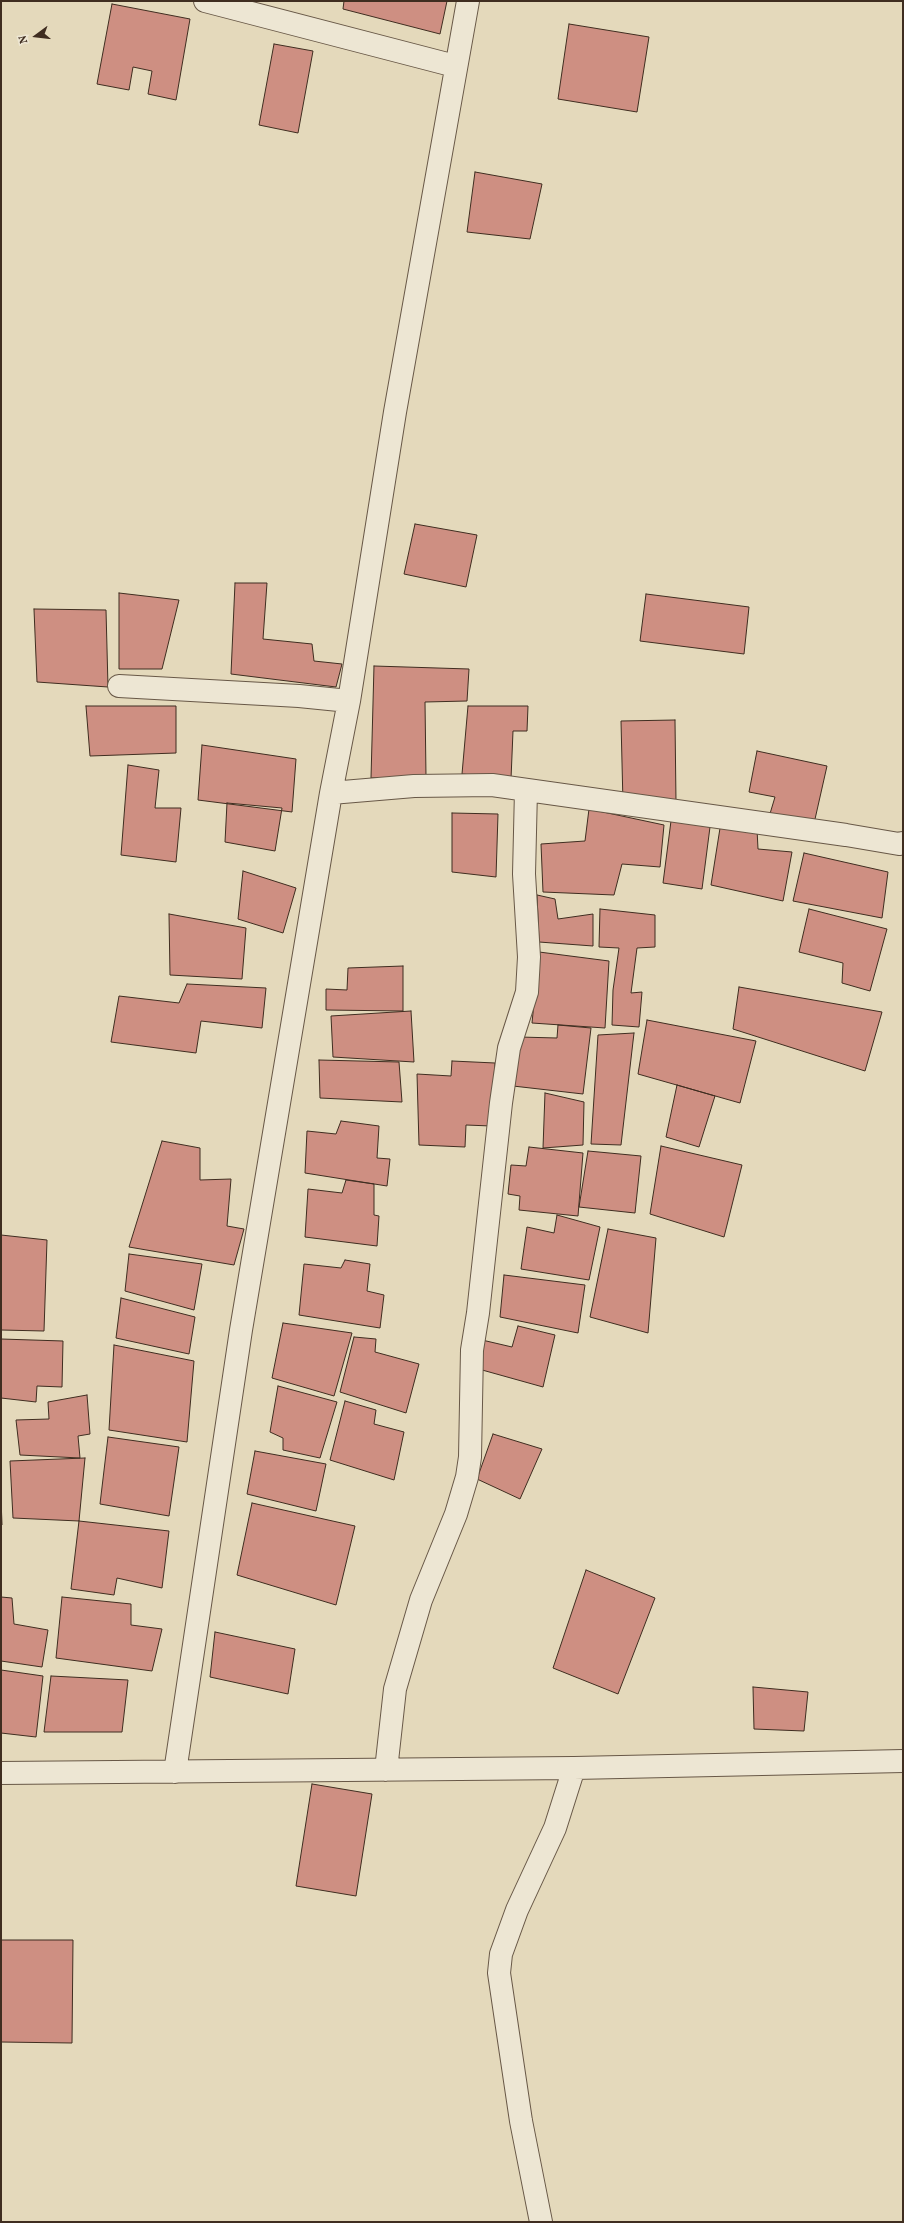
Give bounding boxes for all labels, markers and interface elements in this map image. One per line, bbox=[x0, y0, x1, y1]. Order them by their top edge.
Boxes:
north arrow bbox=[16, 16, 56, 56]
text: N bbox=[16, 33, 32, 45]

